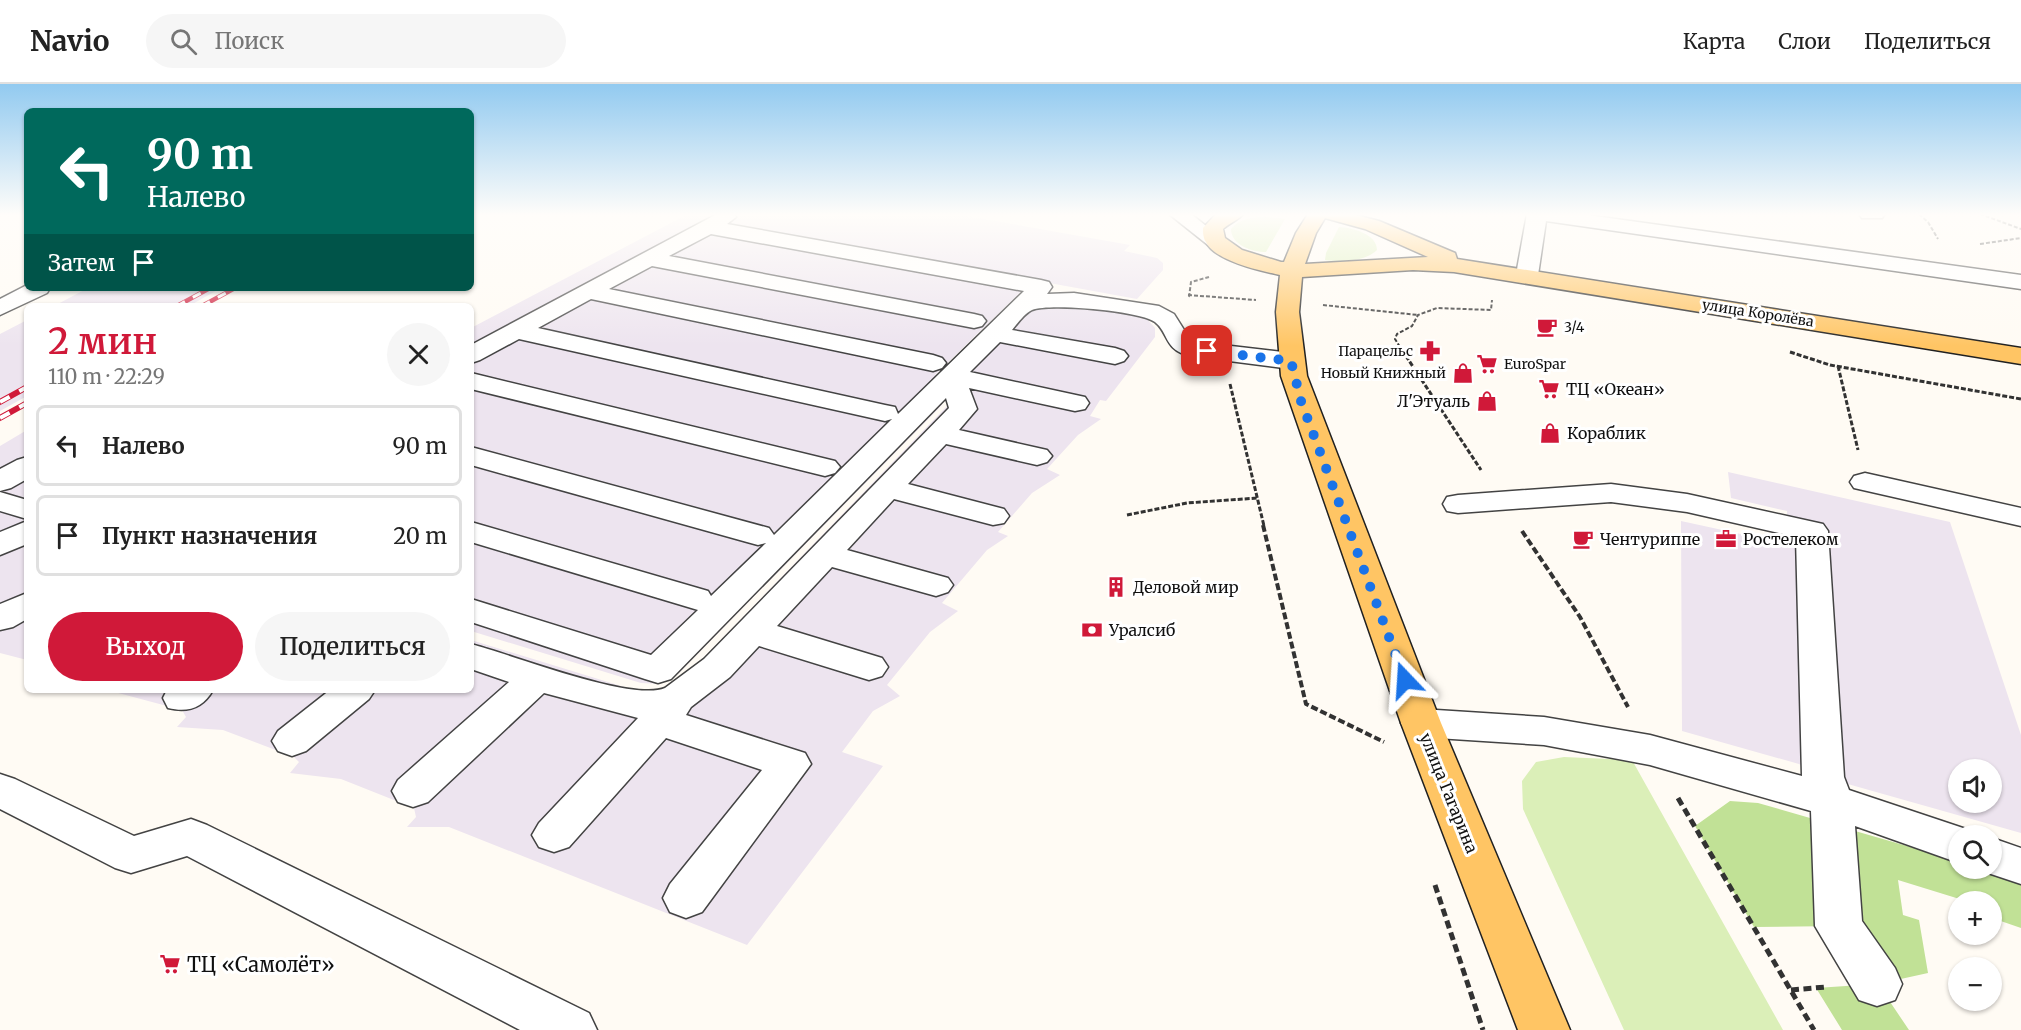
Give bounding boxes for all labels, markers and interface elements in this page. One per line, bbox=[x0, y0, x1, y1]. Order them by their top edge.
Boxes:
search box bbox=[146, 14, 566, 68]
text: Navio bbox=[30, 23, 110, 59]
icon: search bbox=[167, 25, 200, 58]
text: Поиск bbox=[215, 27, 284, 55]
text: Карта bbox=[1683, 28, 1745, 55]
text: Слои bbox=[1778, 28, 1831, 55]
text: Поделиться bbox=[1864, 28, 1991, 55]
text: 90 m bbox=[147, 128, 253, 180]
icon: left bbox=[48, 132, 126, 210]
text: Налево bbox=[147, 180, 245, 214]
icon: arrive bbox=[127, 246, 160, 279]
text: Затем bbox=[48, 249, 115, 277]
street label: улица Королёва bbox=[1701, 295, 1815, 331]
cafe icon: 3/4 bbox=[1535, 315, 1559, 339]
place label: 3/4 bbox=[1564, 318, 1585, 336]
text: 2 мин bbox=[48, 319, 157, 364]
button: close bbox=[387, 323, 450, 386]
pin bbox=[1181, 325, 1232, 376]
icon: arrive bbox=[1190, 334, 1223, 367]
pharmacy icon: Парацельс bbox=[1418, 339, 1442, 363]
place label: Парацельс bbox=[1338, 342, 1413, 360]
supermarket icon: EuroSpar bbox=[1475, 352, 1499, 376]
place label: EuroSpar bbox=[1504, 355, 1566, 373]
shop icon: Новый Книжный bbox=[1451, 361, 1475, 385]
text: 110 m · 22:29 bbox=[48, 364, 165, 389]
place label: Новый Книжный bbox=[1321, 364, 1446, 382]
supermarket icon: ТЦ «Океан» bbox=[1537, 377, 1561, 401]
place label: ТЦ «Океан» bbox=[1566, 379, 1665, 399]
shop icon: Л'Этуаль bbox=[1475, 389, 1499, 413]
place label: Л'Этуаль bbox=[1397, 391, 1470, 411]
shop icon: Кораблик bbox=[1538, 421, 1562, 445]
place label: Кораблик bbox=[1567, 423, 1646, 443]
icon: left bbox=[51, 429, 84, 462]
text: Налево bbox=[102, 432, 185, 460]
text: 90 m bbox=[392, 432, 447, 460]
icon: arrive bbox=[51, 519, 84, 552]
text: Пункт назначения bbox=[102, 522, 317, 550]
text: 20 m bbox=[393, 522, 447, 550]
cafe icon: Чентуриппе bbox=[1571, 527, 1595, 551]
office icon: Ростелеком bbox=[1714, 527, 1738, 551]
place label: Чентуриппе bbox=[1600, 529, 1700, 549]
place label: Ростелеком bbox=[1743, 529, 1839, 549]
building icon: Деловой мир bbox=[1104, 575, 1128, 599]
place label: Деловой мир bbox=[1133, 577, 1239, 597]
button: Выход bbox=[48, 612, 243, 681]
button: Поделиться bbox=[255, 612, 450, 681]
bank icon: Уралсиб bbox=[1080, 618, 1104, 642]
place label: Уралсиб bbox=[1108, 620, 1175, 640]
position arrow bbox=[1373, 648, 1437, 712]
street label: улица Гагарина bbox=[1416, 730, 1482, 856]
map controls bbox=[1948, 759, 2002, 1011]
button: sound bbox=[1948, 759, 2002, 813]
button: search bbox=[1948, 825, 2002, 879]
button: + bbox=[1948, 891, 2002, 945]
supermarket icon: ТЦ «Самолёт» bbox=[158, 952, 182, 976]
place label: ТЦ «Самолёт» bbox=[187, 952, 335, 977]
button: − bbox=[1948, 957, 2002, 1011]

